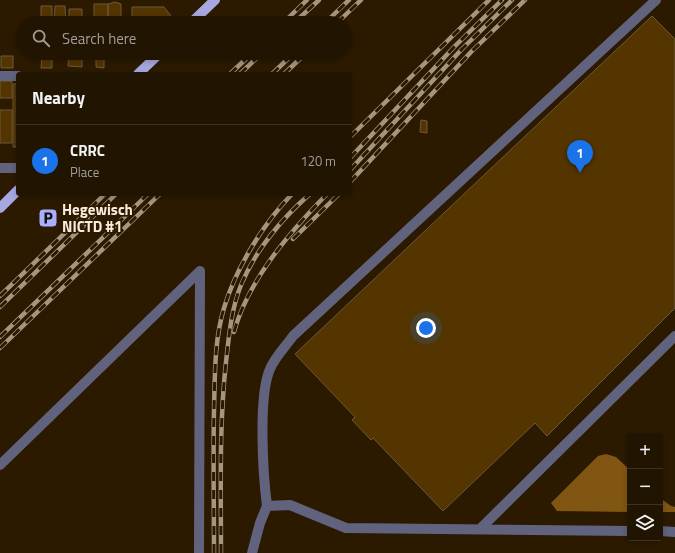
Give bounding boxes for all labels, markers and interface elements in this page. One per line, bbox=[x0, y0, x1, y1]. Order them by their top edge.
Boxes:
search box bbox=[16, 16, 352, 60]
icon: search bbox=[30, 27, 52, 49]
text: Search here bbox=[62, 27, 136, 50]
text: Nearby bbox=[32, 85, 85, 111]
text: CRRC bbox=[70, 139, 105, 162]
pin: 1 bbox=[567, 140, 593, 173]
text: 1 bbox=[41, 151, 49, 171]
text: 120 m bbox=[300, 151, 336, 171]
text: Place bbox=[70, 162, 99, 182]
place label: Hegewisch NICTD #1 bbox=[62, 198, 133, 238]
parking icon: Hegewisch NICTD #1 bbox=[37, 207, 59, 229]
your location bbox=[416, 318, 436, 338]
map controls bbox=[627, 433, 663, 541]
button: + bbox=[627, 433, 663, 469]
button: − bbox=[627, 469, 663, 505]
button: layers bbox=[627, 505, 663, 541]

